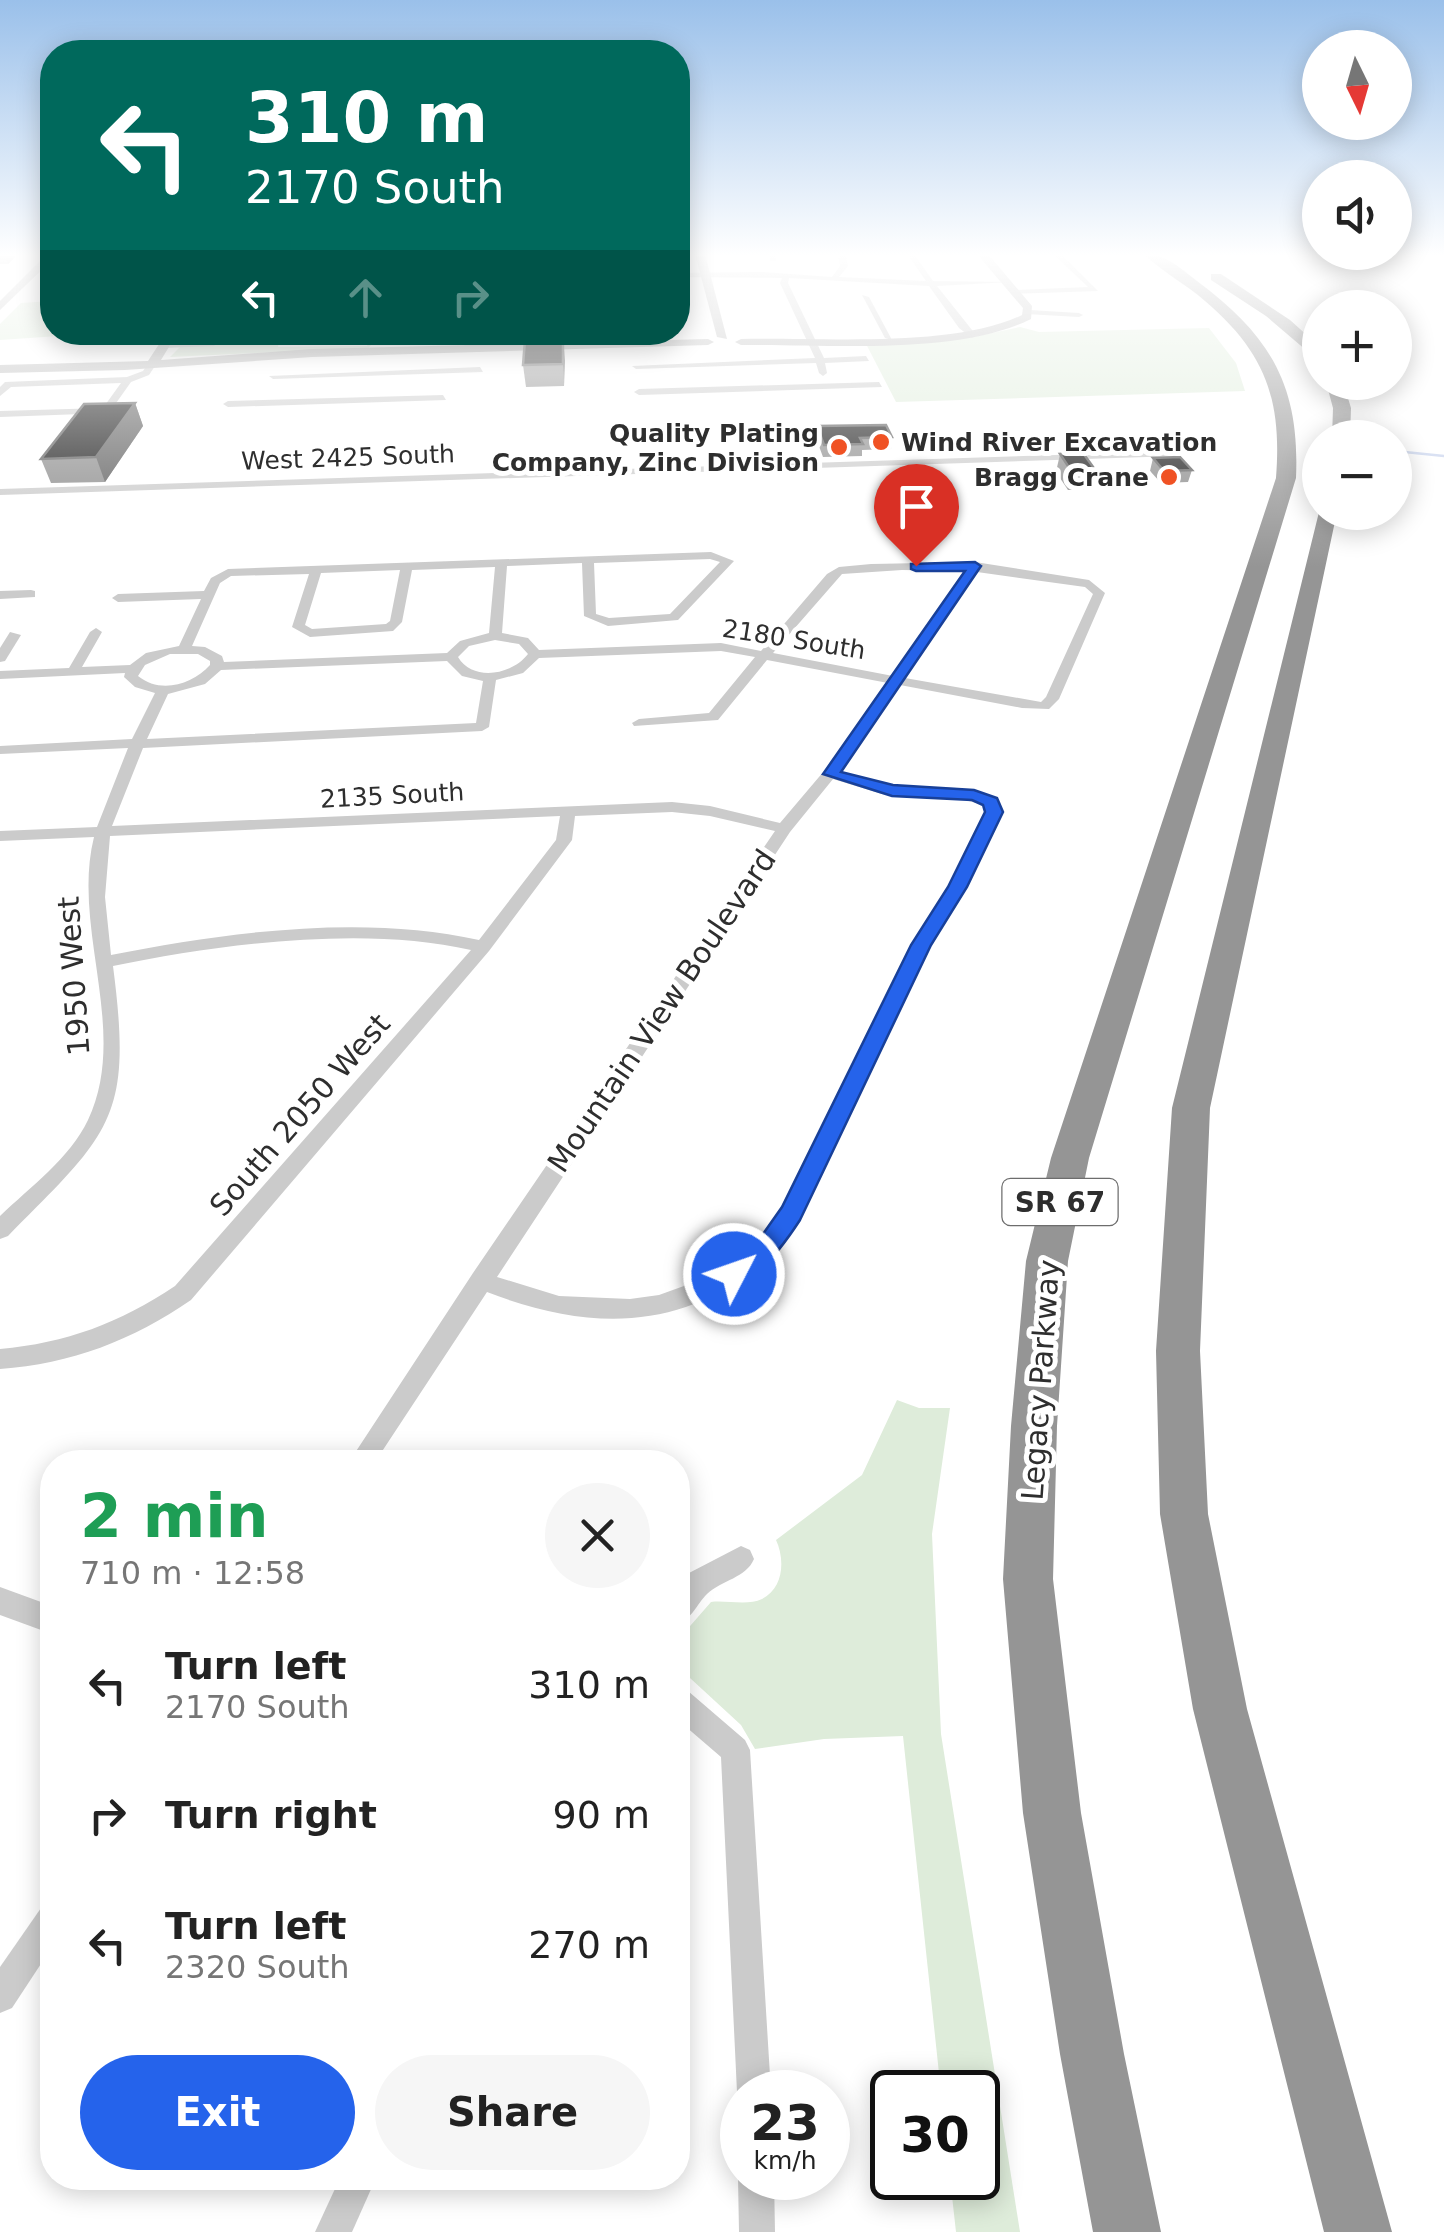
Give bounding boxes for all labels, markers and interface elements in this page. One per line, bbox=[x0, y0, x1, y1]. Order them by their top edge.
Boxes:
north arrow bbox=[1302, 30, 1412, 140]
map controls bbox=[1302, 30, 1412, 530]
text: 310 m bbox=[245, 77, 488, 159]
icon: left bbox=[80, 80, 210, 210]
button: sound bbox=[1302, 160, 1412, 270]
text: 2170 South bbox=[245, 161, 505, 214]
icon: left bbox=[233, 270, 288, 325]
icon: ahead bbox=[338, 270, 393, 325]
icon: right bbox=[443, 270, 498, 325]
button: + bbox=[1302, 290, 1412, 400]
place label: Quality Plating Company, Zinc Division bbox=[492, 419, 819, 477]
button: − bbox=[1302, 420, 1412, 530]
place label: Wind River Excavation bbox=[901, 428, 1217, 457]
marker: Wind River Excavation bbox=[870, 431, 892, 453]
marker: Quality Plating Company, Zinc Division bbox=[828, 436, 850, 458]
street label: West 2425 South bbox=[241, 439, 455, 476]
place label: Bragg Crane bbox=[974, 463, 1149, 492]
pin bbox=[874, 464, 959, 567]
marker: Bragg Crane bbox=[1158, 466, 1180, 488]
icon: arrive bbox=[889, 479, 944, 534]
street label: 2180 South bbox=[720, 614, 867, 665]
street label: 2135 South bbox=[319, 777, 465, 814]
street label: Mountain View Boulevard bbox=[540, 843, 783, 1179]
street label: 1950 West bbox=[50, 895, 97, 1057]
street label: South 2050 West bbox=[202, 1006, 397, 1223]
road number: SR 67 bbox=[1002, 1179, 1118, 1225]
position arrow bbox=[682, 1222, 786, 1326]
street label: Legacy Parkway bbox=[1015, 1258, 1066, 1502]
text: 2 min bbox=[80, 1481, 268, 1551]
button: close bbox=[545, 1483, 650, 1588]
text: 710 m · 12:58 bbox=[80, 1554, 305, 1592]
text: Turn left bbox=[165, 1644, 346, 1688]
icon: left bbox=[80, 1658, 135, 1713]
text: 310 m bbox=[528, 1663, 650, 1707]
text: 2170 South bbox=[165, 1688, 350, 1726]
icon: right bbox=[80, 1788, 135, 1843]
text: Turn right bbox=[165, 1793, 377, 1837]
text: 90 m bbox=[553, 1793, 650, 1837]
text: Turn left bbox=[165, 1904, 346, 1948]
icon: left bbox=[80, 1918, 135, 1973]
text: 270 m bbox=[528, 1923, 650, 1967]
text: 2320 South bbox=[165, 1948, 350, 1986]
button: Exit bbox=[80, 2055, 355, 2170]
button: Share bbox=[375, 2055, 650, 2170]
speed limit sign: 30 bbox=[870, 2070, 1000, 2200]
text: 23 bbox=[750, 2094, 820, 2152]
text: km/h bbox=[753, 2146, 817, 2175]

